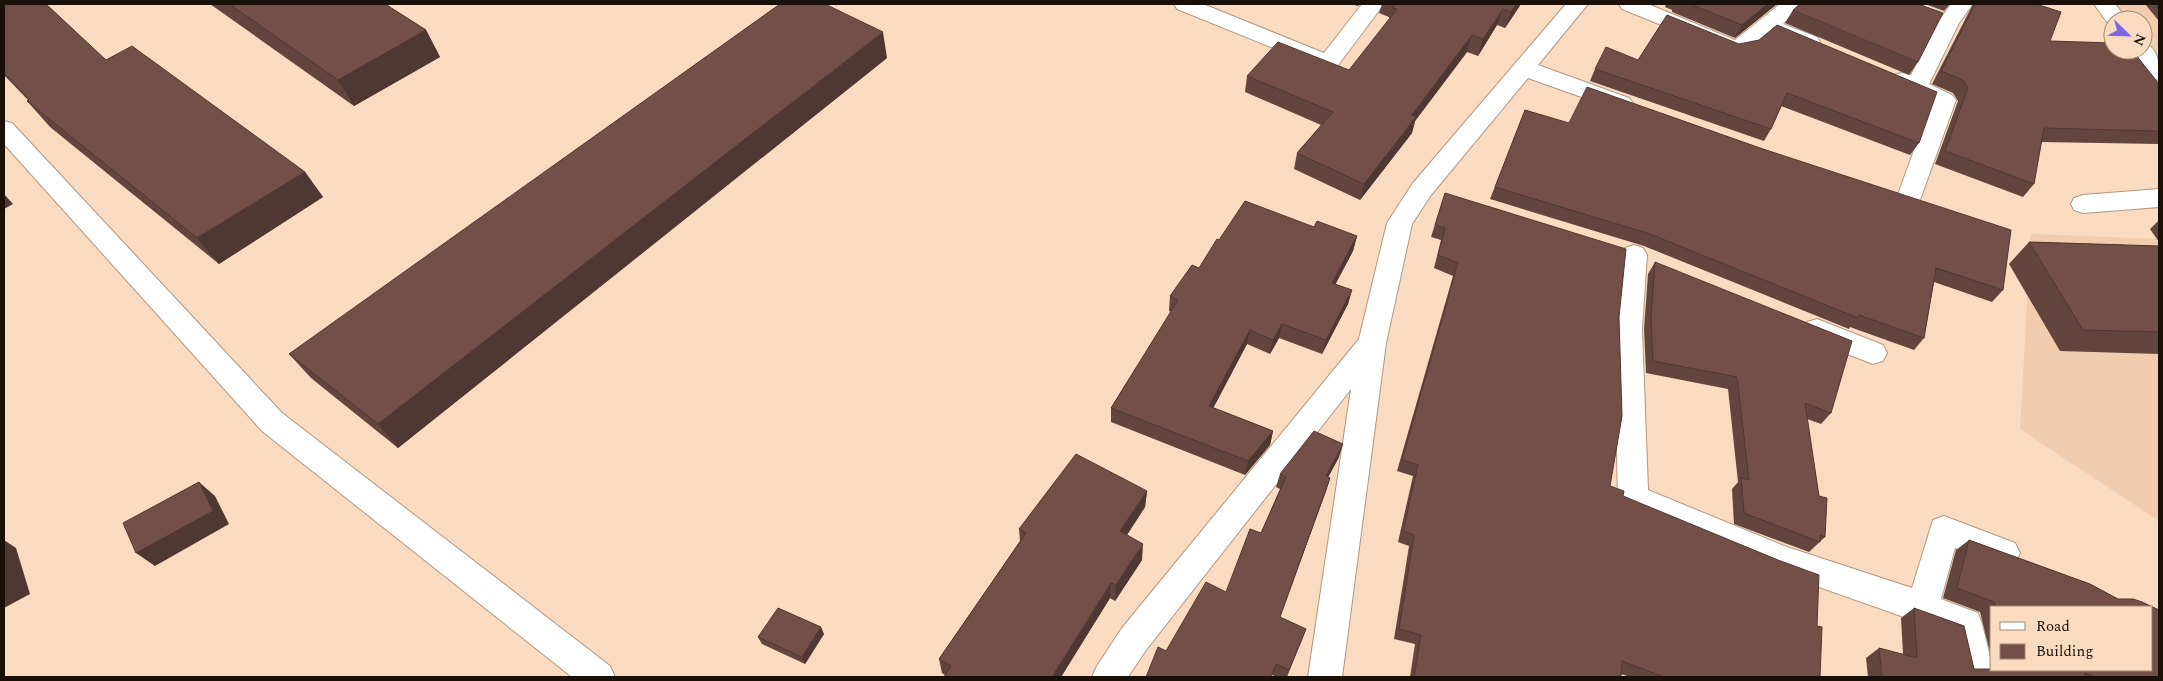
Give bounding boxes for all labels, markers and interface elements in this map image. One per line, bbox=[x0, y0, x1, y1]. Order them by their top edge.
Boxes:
north arrow bbox=[2103, 10, 2153, 60]
text: N bbox=[2128, 31, 2151, 49]
legend bbox=[1990, 606, 2153, 671]
text: Road bbox=[2036, 615, 2070, 638]
text: Building bbox=[2036, 640, 2093, 663]

